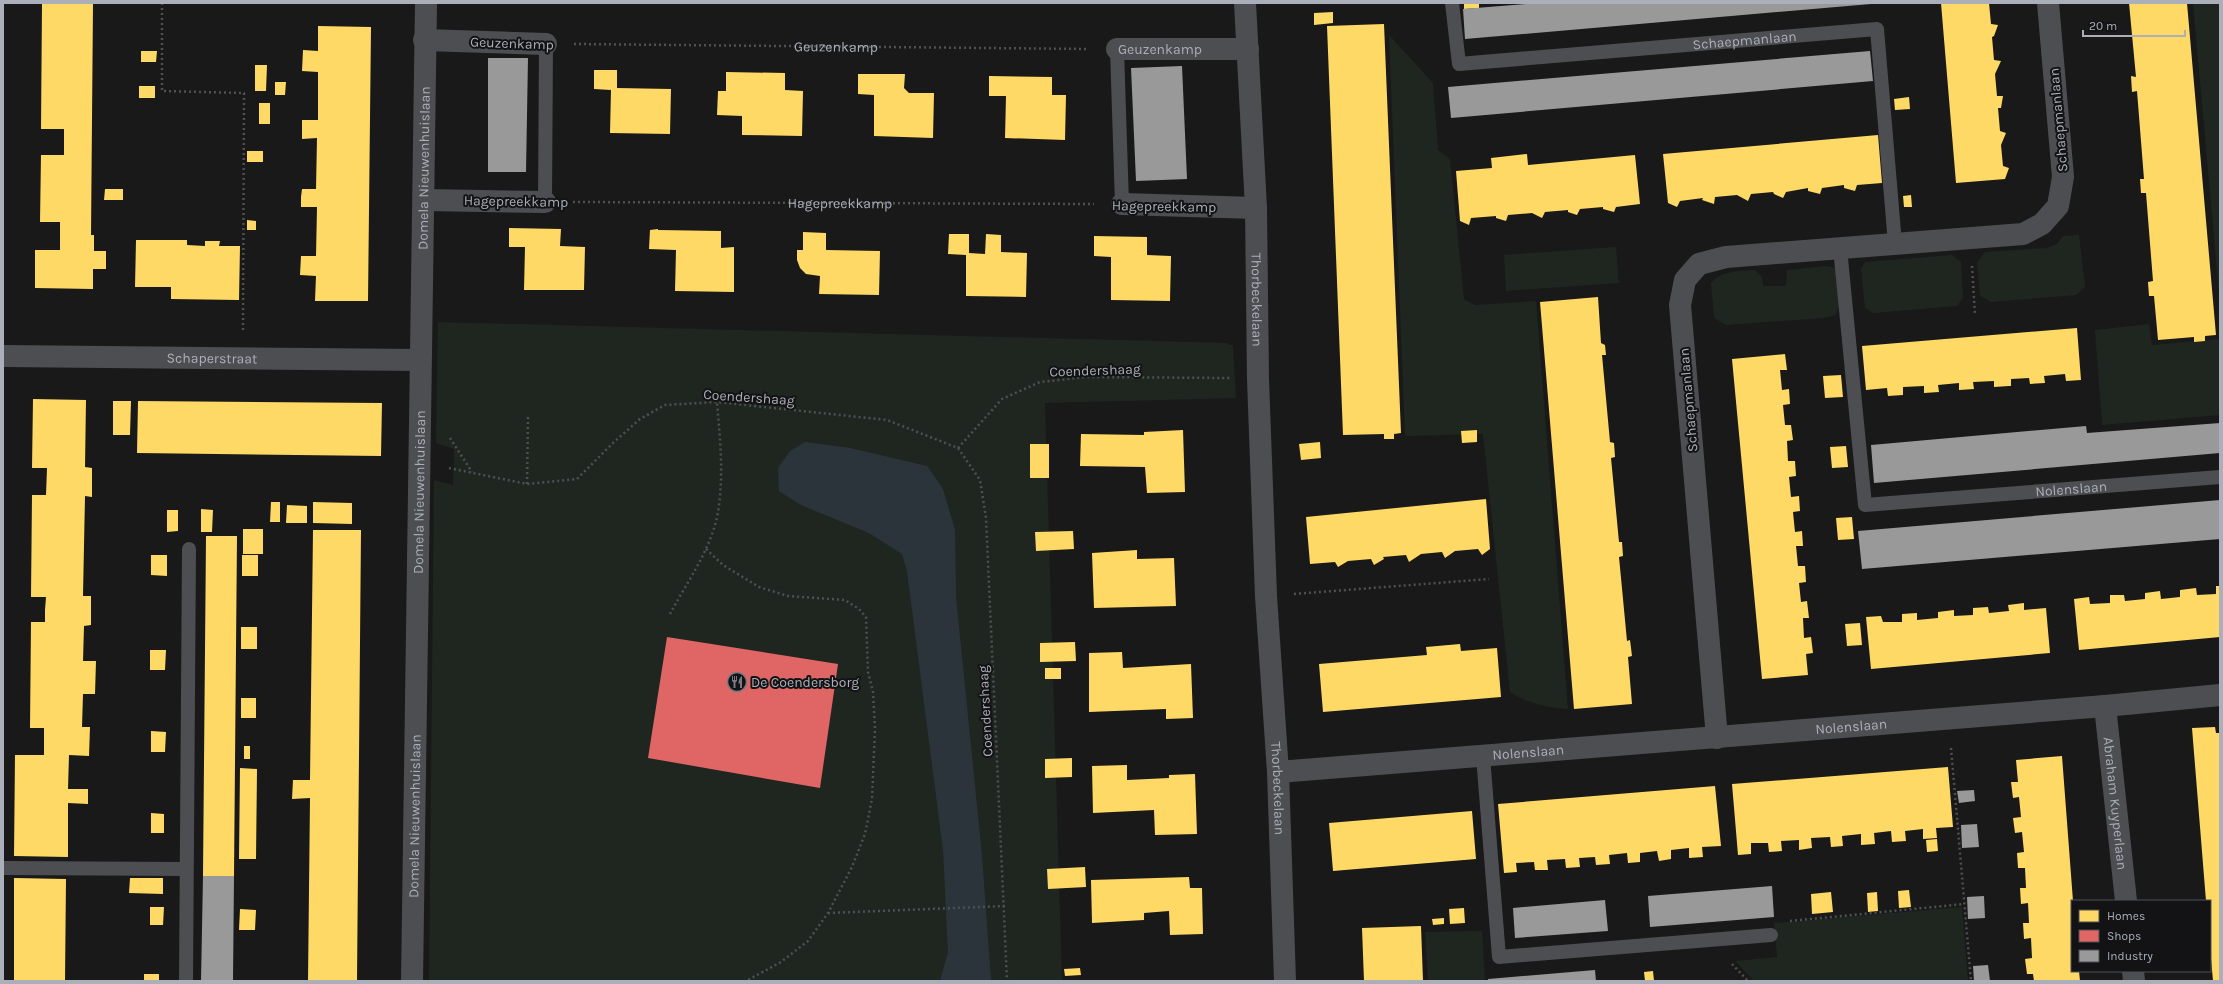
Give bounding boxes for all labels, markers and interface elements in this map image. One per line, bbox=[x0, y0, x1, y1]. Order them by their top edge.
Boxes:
scale bar bbox=[2083, 12, 2185, 38]
text: 20 m bbox=[2089, 19, 2117, 33]
street label: Schaepmanlaan bbox=[1692, 28, 1797, 53]
street label: Geuzenkamp bbox=[470, 34, 554, 53]
street label: Geuzenkamp bbox=[794, 38, 878, 56]
street label: Geuzenkamp bbox=[1118, 41, 1202, 58]
street label: Schaepmanlaan bbox=[2045, 67, 2072, 173]
street label: Domela Nieuwenhuislaan bbox=[414, 86, 434, 250]
street label: Hagepreekkamp bbox=[464, 192, 568, 211]
street label: Hagepreekkamp bbox=[788, 195, 892, 212]
street label: Hagepreekkamp bbox=[1112, 197, 1216, 216]
street label: Thorbeckelaan bbox=[1248, 253, 1266, 347]
street label: Schaepmanlaan bbox=[1675, 347, 1702, 453]
street label: Schaperstraat bbox=[167, 350, 257, 367]
street label: Coendershaag bbox=[1049, 360, 1141, 381]
street label: Coendershaag bbox=[703, 386, 795, 409]
street label: Domela Nieuwenhuislaan bbox=[410, 410, 429, 574]
street label: Nolenslaan bbox=[2035, 478, 2108, 501]
street label: Coendershaag bbox=[975, 665, 996, 757]
restaurant icon: De Coendersborg bbox=[726, 671, 748, 693]
place label: De Coendersborg bbox=[751, 674, 859, 691]
street label: Nolenslaan bbox=[1815, 715, 1888, 738]
street label: Domela Nieuwenhuislaan bbox=[405, 734, 425, 898]
street label: Abraham Kuyperlaan bbox=[2099, 736, 2131, 871]
street label: Thorbeckelaan bbox=[1267, 741, 1288, 835]
street label: Nolenslaan bbox=[1492, 741, 1565, 764]
legend bbox=[2071, 900, 2211, 972]
text: Homes bbox=[2107, 909, 2145, 923]
text: Shops bbox=[2107, 929, 2141, 943]
text: Industry bbox=[2107, 949, 2153, 963]

